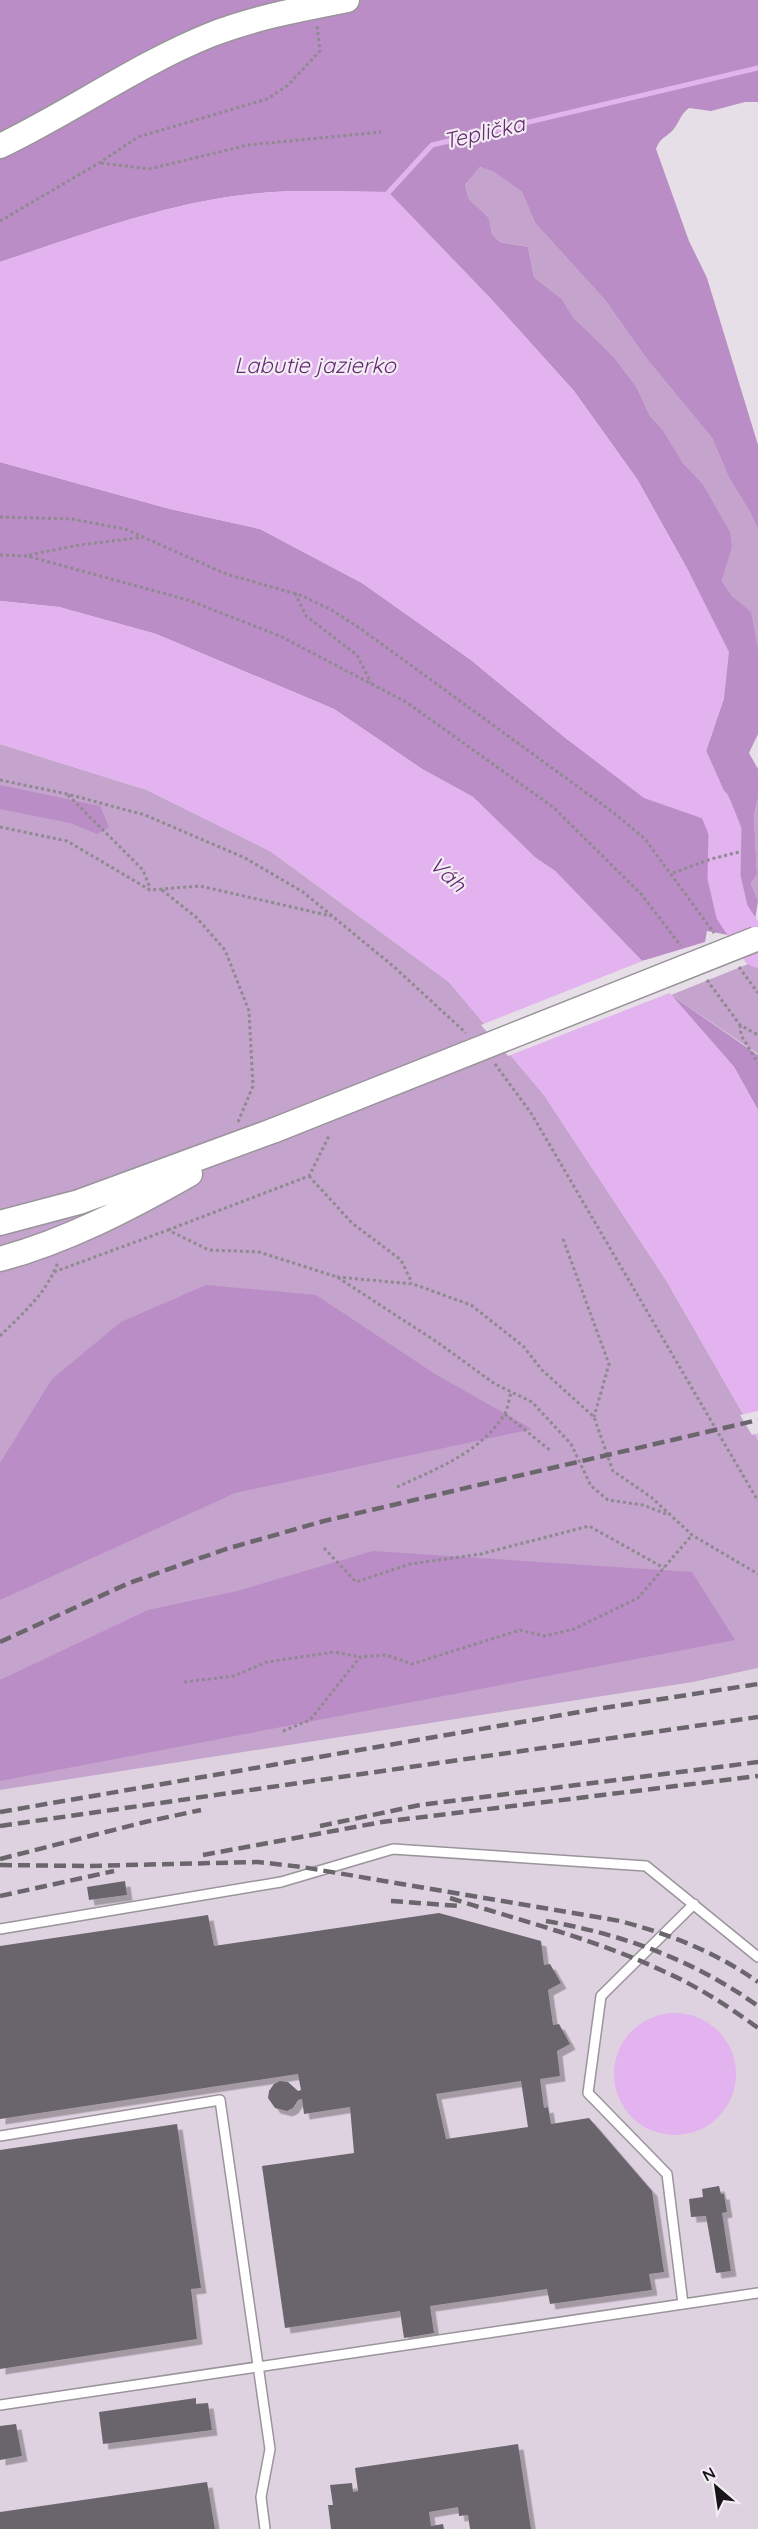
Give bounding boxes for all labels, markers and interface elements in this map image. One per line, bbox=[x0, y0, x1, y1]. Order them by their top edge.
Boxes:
water label: Teplička bbox=[441, 109, 529, 155]
water label: Labutie jazierko bbox=[234, 351, 397, 379]
water label: Váh bbox=[424, 850, 473, 898]
north arrow bbox=[686, 2457, 746, 2517]
text: N bbox=[699, 2462, 719, 2485]

